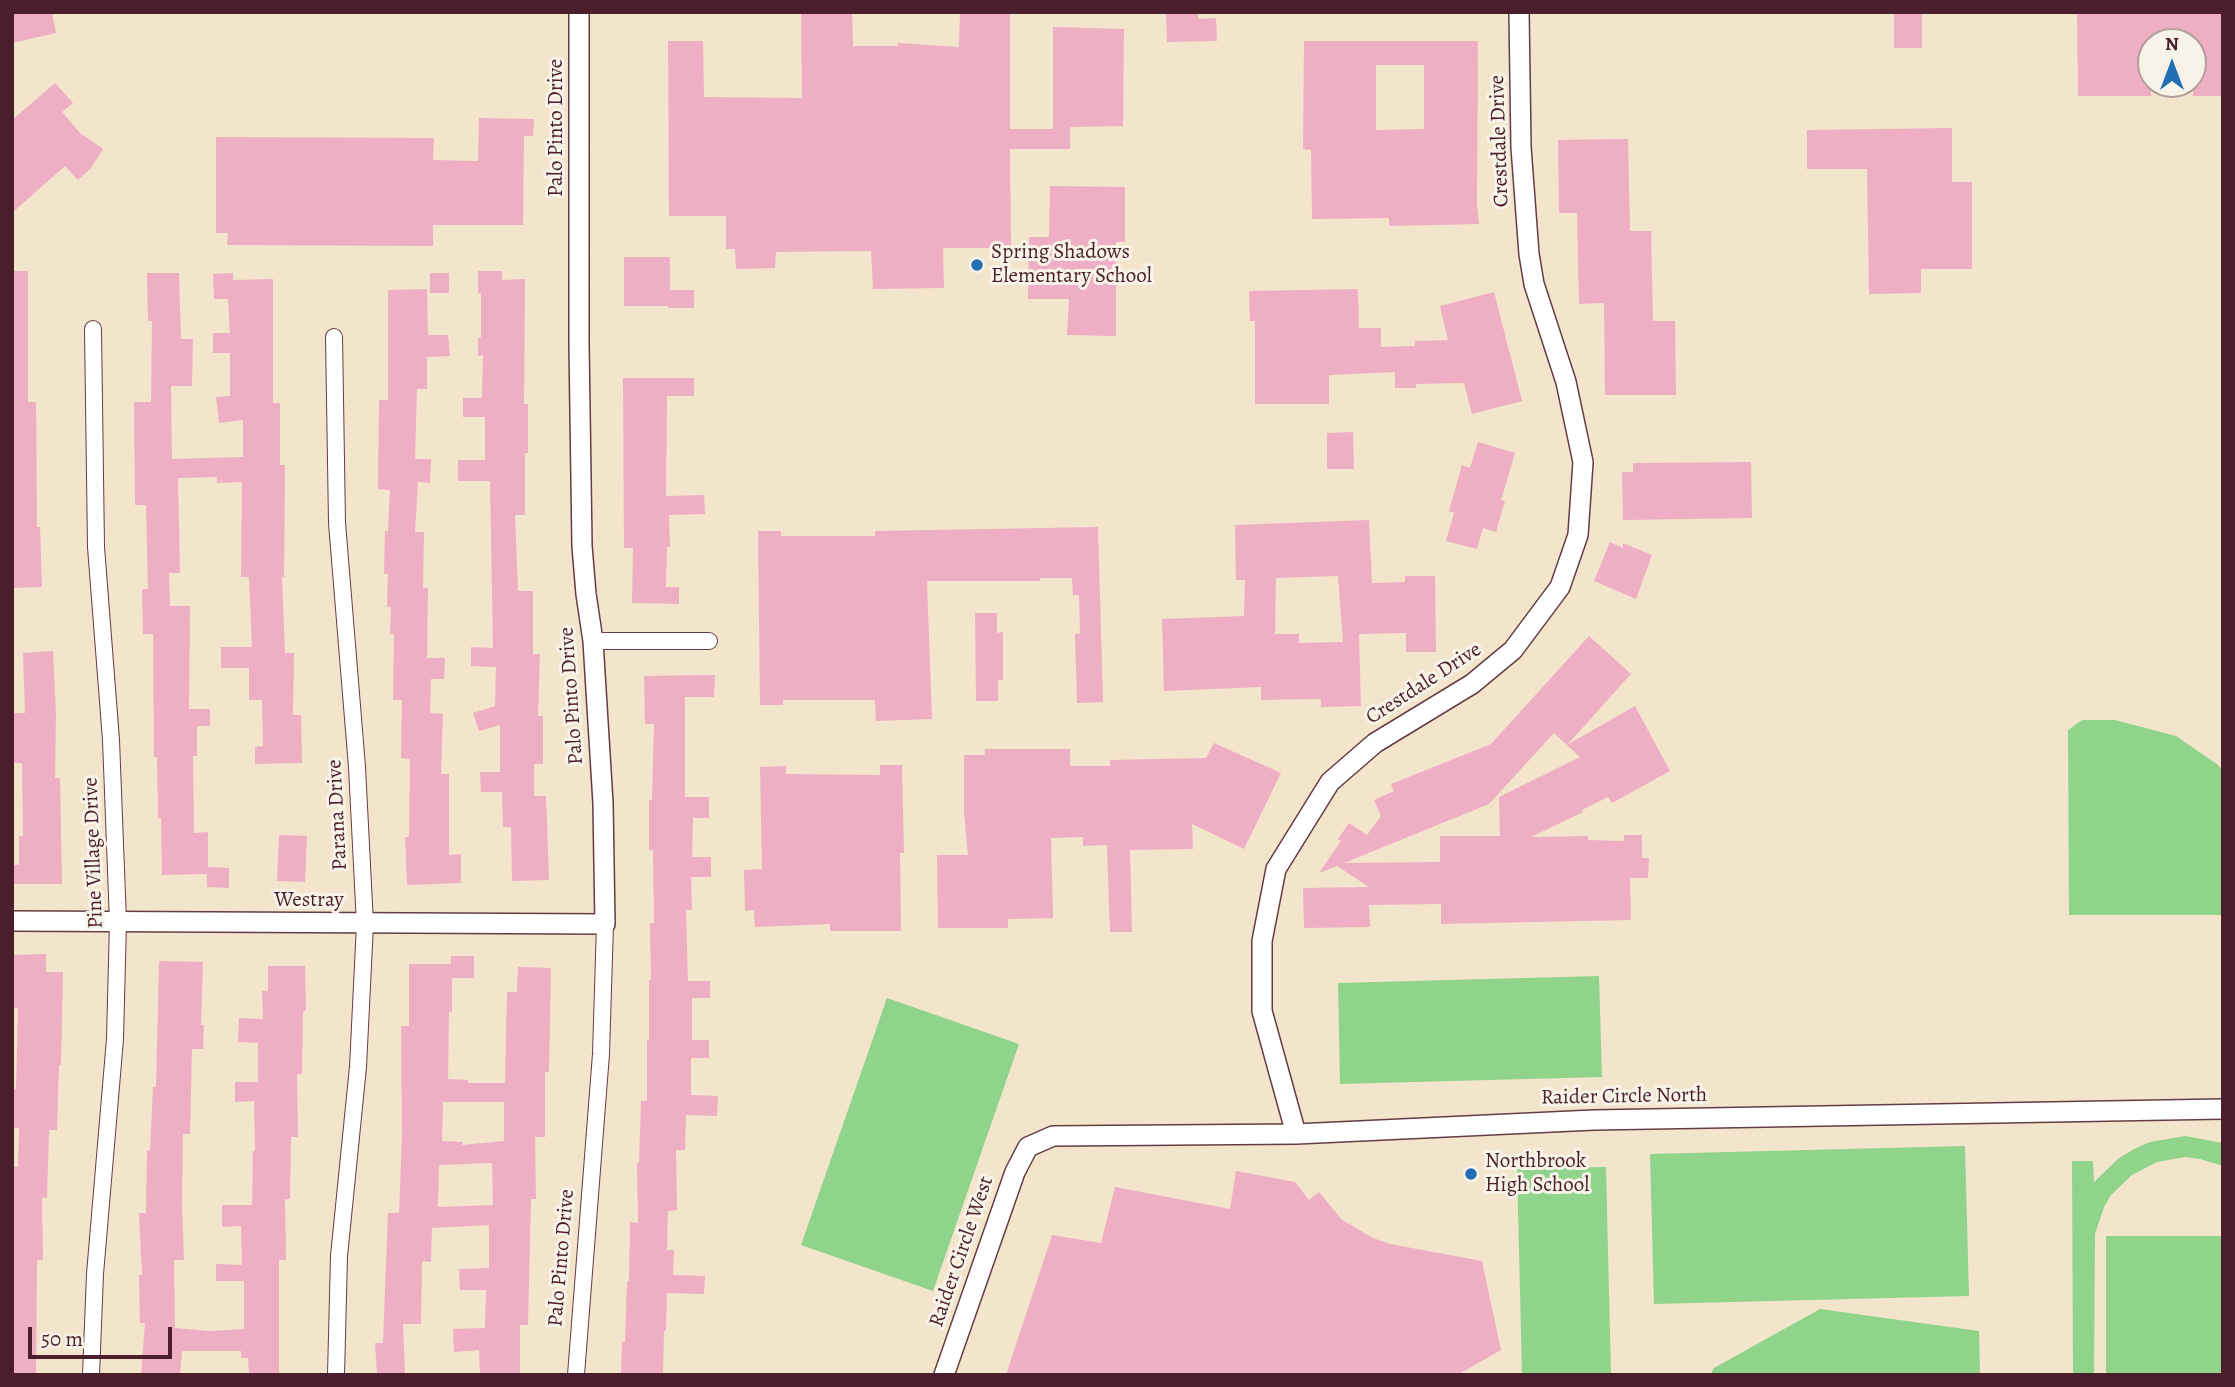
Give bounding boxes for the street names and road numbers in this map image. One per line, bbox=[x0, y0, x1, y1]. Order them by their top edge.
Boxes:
street label: Palo Pinto Drive bbox=[544, 59, 570, 197]
street label: Crestdale Drive bbox=[1485, 74, 1515, 208]
street label: Palo Pinto Drive bbox=[555, 626, 589, 766]
street label: Crestdale Drive bbox=[1362, 637, 1486, 731]
street label: Parana Drive bbox=[323, 759, 353, 871]
street label: Pine Village Drive bbox=[79, 777, 109, 929]
street label: Westray bbox=[274, 888, 344, 914]
street label: Raider Circle North bbox=[1541, 1083, 1707, 1111]
street label: Raider Circle West bbox=[924, 1173, 1000, 1331]
street label: Palo Pinto Drive bbox=[543, 1188, 581, 1328]

